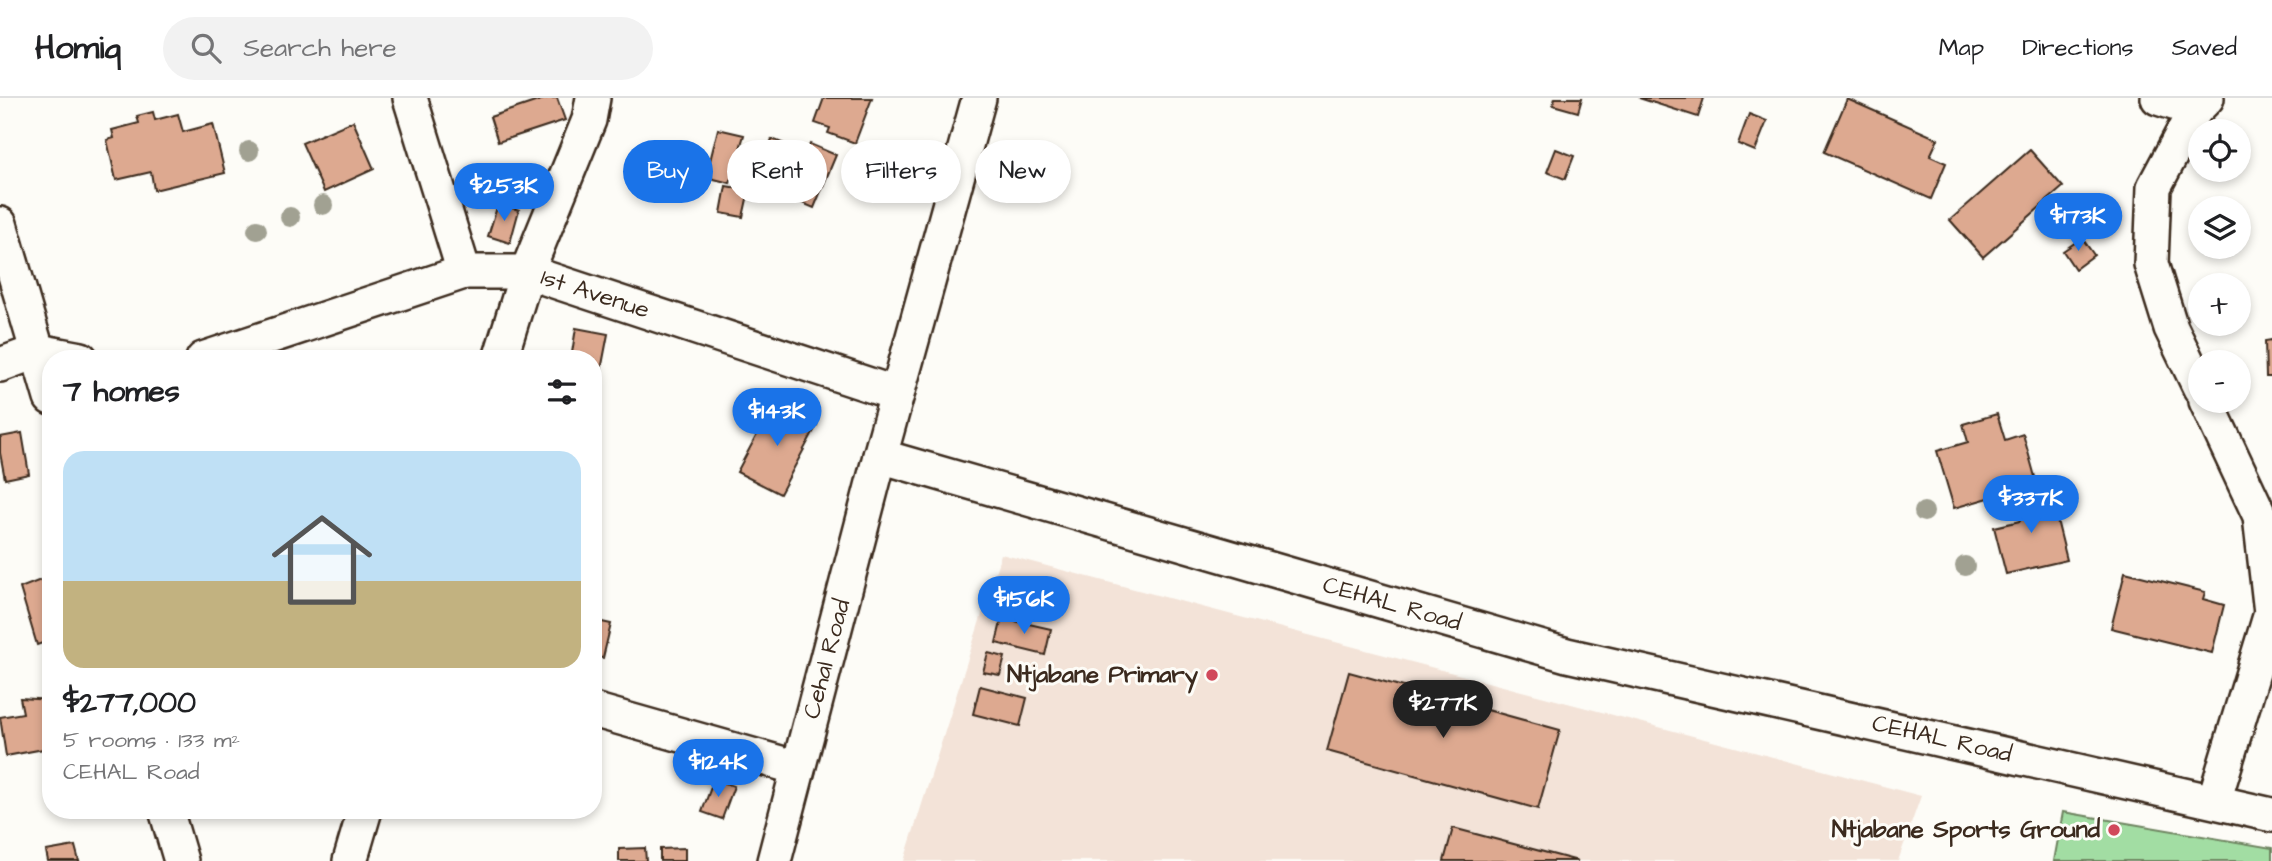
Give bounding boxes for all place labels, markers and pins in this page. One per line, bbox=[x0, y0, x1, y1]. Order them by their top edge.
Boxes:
pin: $253K bbox=[455, 164, 553, 223]
pin: $173K bbox=[2029, 194, 2127, 253]
pin: $143K bbox=[728, 388, 826, 448]
pin: $337K bbox=[1982, 476, 2080, 535]
pin: $156K bbox=[975, 576, 1073, 636]
place label: Ntjabane Primary bbox=[1007, 658, 1199, 694]
marker: Ntjabane Primary bbox=[1204, 667, 1220, 683]
pin: $277K bbox=[1394, 680, 1492, 740]
pin: $124K bbox=[669, 740, 767, 799]
place label: Ntjabane Sports Ground bbox=[1832, 813, 2101, 847]
marker: Ntjabane Sports Ground bbox=[2106, 822, 2122, 838]

